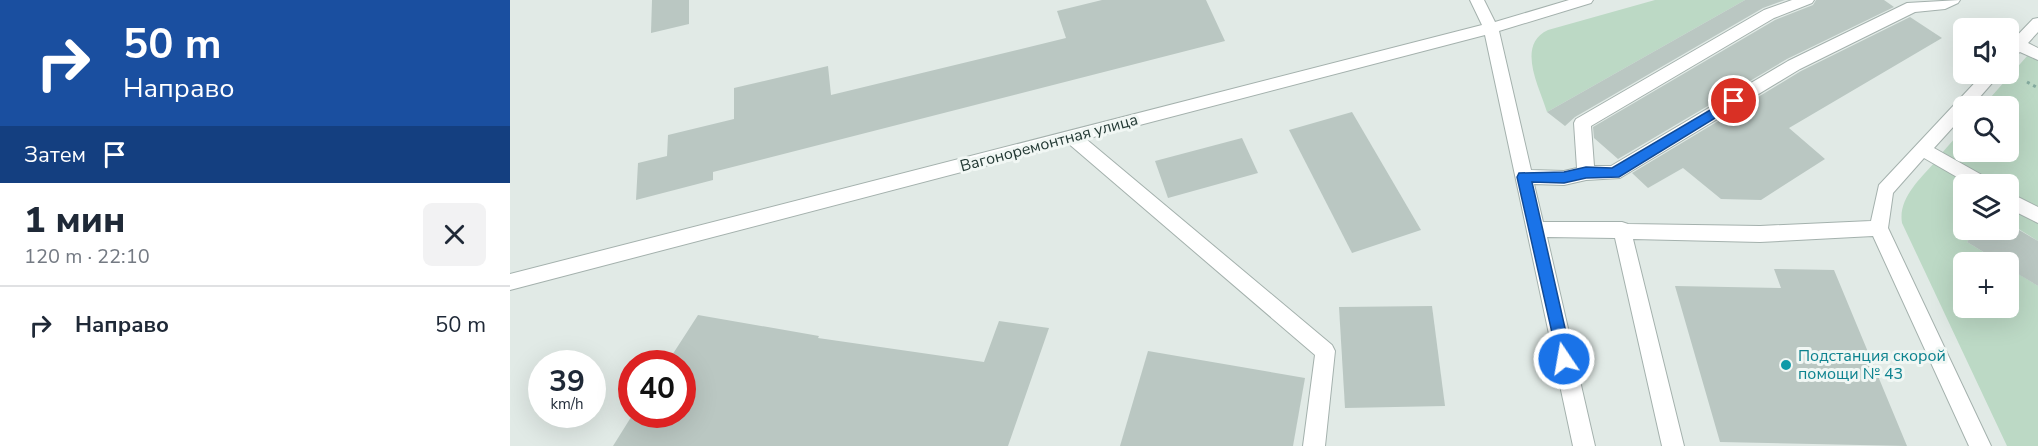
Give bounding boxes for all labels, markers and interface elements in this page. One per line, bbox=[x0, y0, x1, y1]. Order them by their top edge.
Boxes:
text: 50 m bbox=[123, 16, 222, 73]
map controls bbox=[1953, 18, 2019, 318]
button: sound bbox=[1953, 18, 2019, 84]
icon: right bbox=[24, 24, 102, 102]
text: Направо bbox=[123, 70, 234, 107]
pin bbox=[1708, 75, 1759, 126]
icon: arrive bbox=[1717, 84, 1750, 117]
button: search bbox=[1953, 96, 2019, 162]
street label: Вагоноремонтная улица bbox=[958, 109, 1140, 177]
icon: arrive bbox=[98, 138, 131, 171]
text: Затем bbox=[24, 140, 86, 170]
button: layers bbox=[1953, 174, 2019, 240]
text: 1 мин bbox=[24, 196, 125, 245]
button: close bbox=[423, 203, 486, 266]
text: 120 m · 22:10 bbox=[24, 243, 150, 270]
button: + bbox=[1953, 252, 2019, 318]
icon: right bbox=[24, 309, 57, 342]
text: Направо bbox=[75, 310, 169, 340]
text: 50 m bbox=[435, 310, 486, 340]
position arrow bbox=[1532, 327, 1596, 391]
place label: Подстанция скорой помощи № 43 bbox=[1798, 345, 1946, 385]
speed limit sign: 40 bbox=[618, 350, 696, 428]
marker: Подстанция скорой помощи № 43 bbox=[1779, 358, 1793, 372]
text: 39 bbox=[549, 361, 585, 402]
text: km/h bbox=[550, 394, 584, 414]

